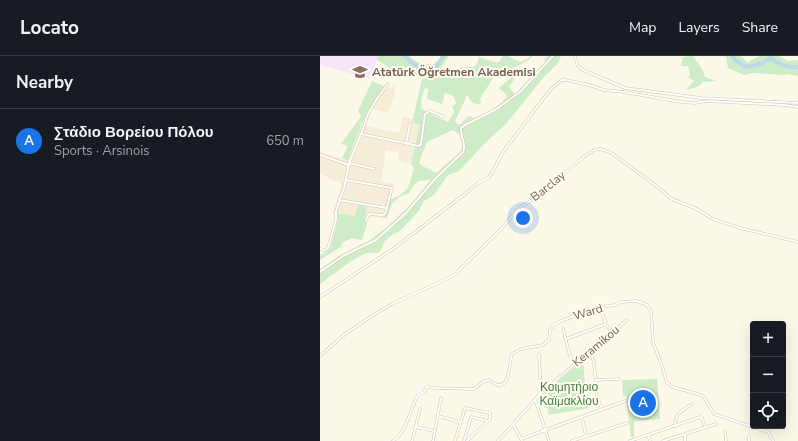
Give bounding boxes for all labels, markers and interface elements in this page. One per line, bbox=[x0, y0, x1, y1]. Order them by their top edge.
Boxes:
text: Locato bbox=[20, 15, 79, 41]
text: Map bbox=[629, 18, 656, 37]
text: Layers bbox=[678, 18, 720, 37]
text: Share bbox=[742, 18, 778, 37]
school or university icon: Atatürk Öğretmen Akademisi bbox=[351, 63, 369, 81]
place label: Atatürk Öğretmen Akademisi bbox=[372, 64, 536, 80]
text: Nearby bbox=[16, 71, 73, 94]
text: Στάδιο Βορείου Πόλου bbox=[54, 122, 214, 142]
text: A bbox=[24, 132, 34, 150]
text: 650 m bbox=[266, 132, 304, 150]
text: Sports · Arsinois bbox=[54, 142, 149, 160]
street label: Barclay bbox=[527, 167, 569, 205]
your location bbox=[513, 208, 533, 228]
street label: Ward bbox=[571, 300, 605, 324]
map controls bbox=[750, 321, 786, 429]
button: + bbox=[750, 321, 786, 357]
street label: Keramikou bbox=[569, 322, 623, 370]
button: − bbox=[750, 357, 786, 393]
park label: Κοιμητήριο Καϊμακλίου bbox=[539, 379, 599, 409]
pin: A bbox=[630, 388, 656, 418]
button: locate bbox=[750, 393, 786, 429]

